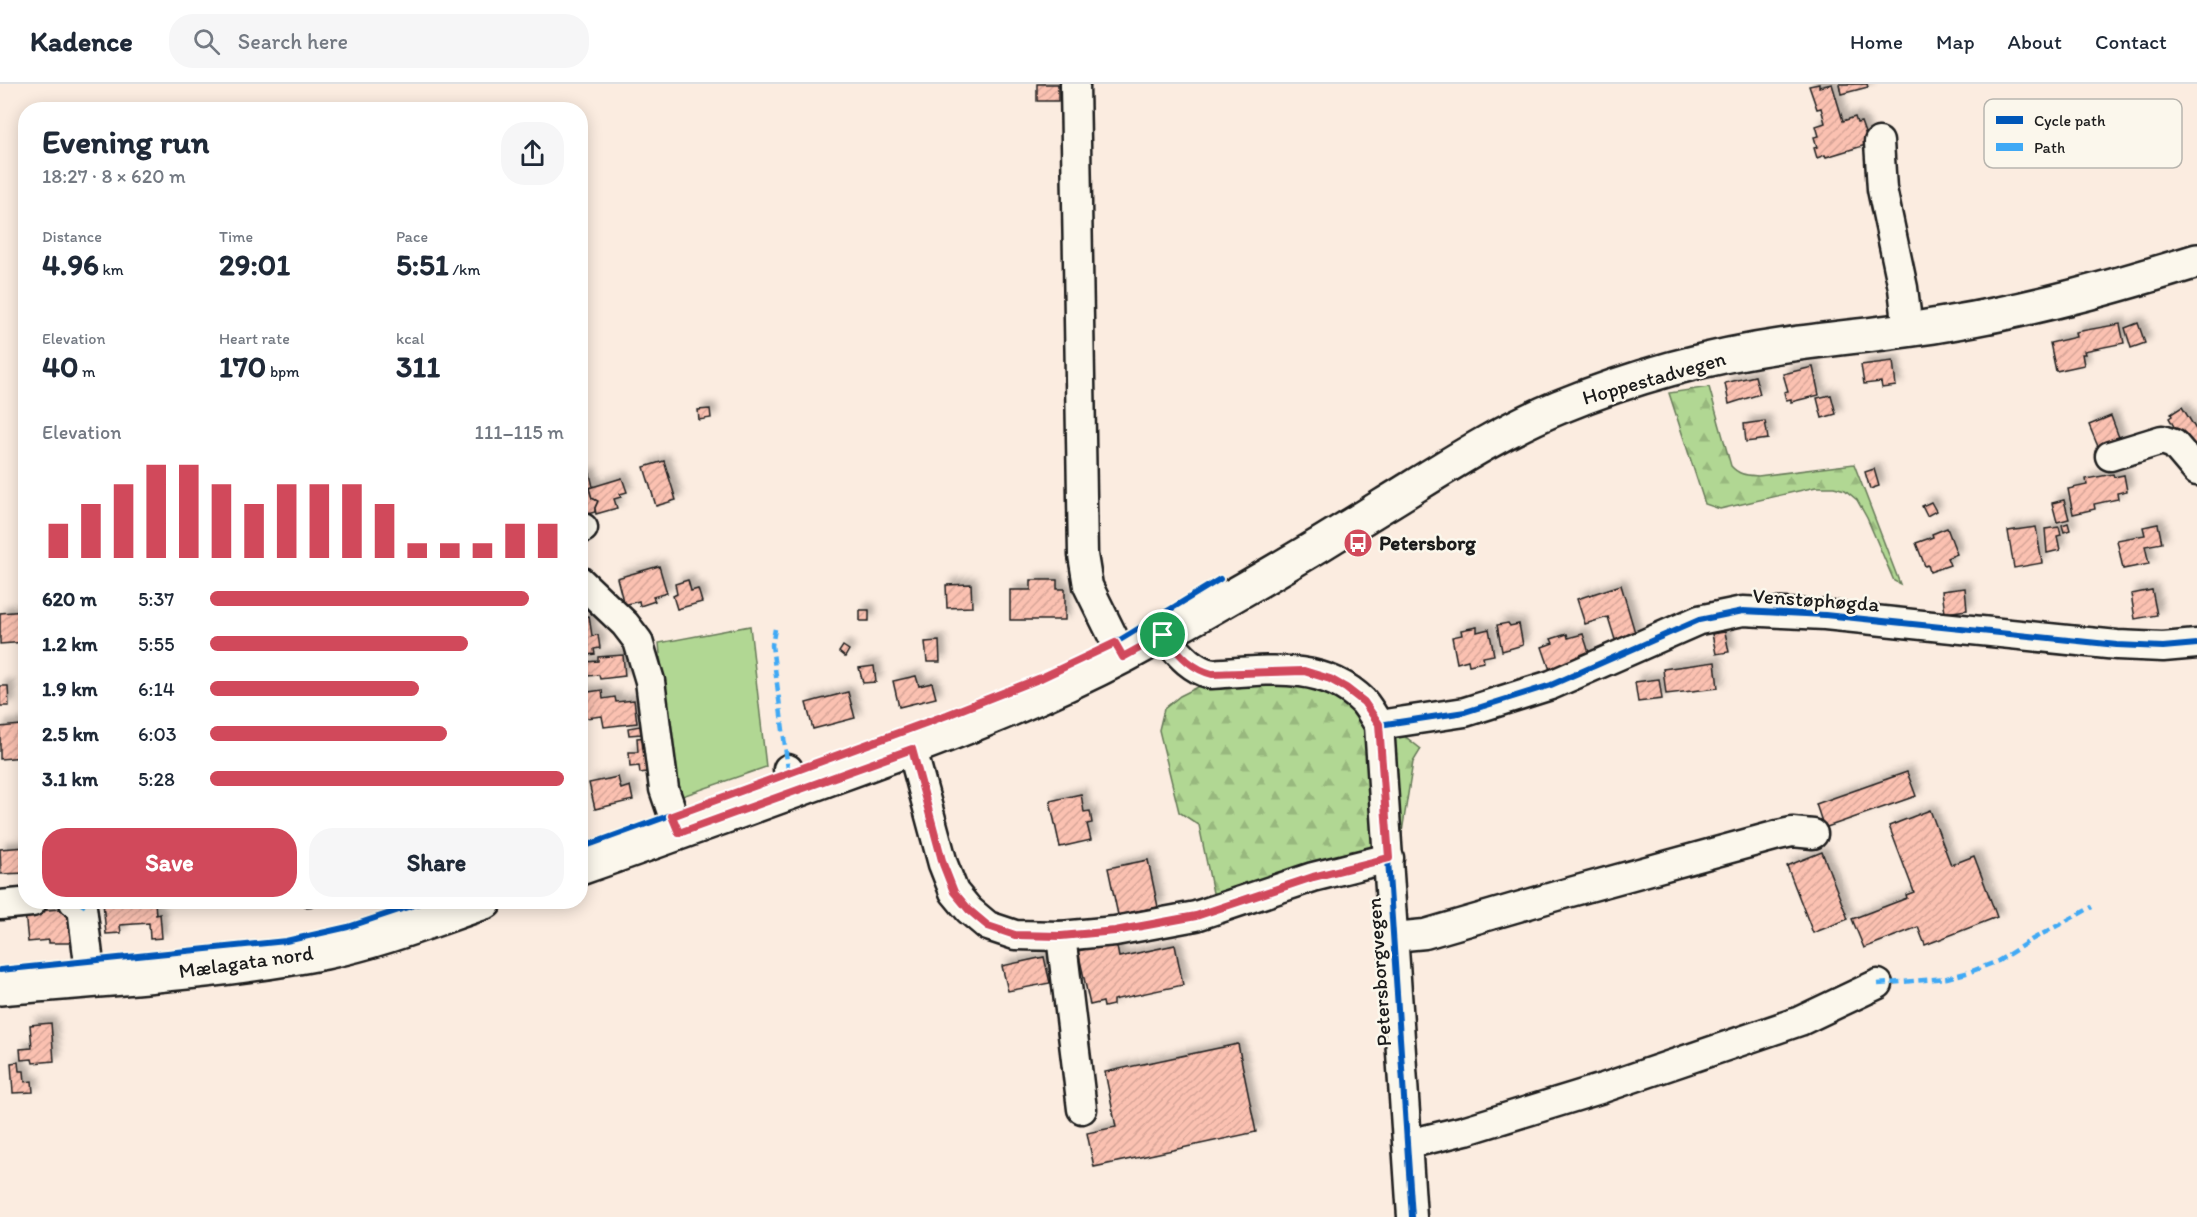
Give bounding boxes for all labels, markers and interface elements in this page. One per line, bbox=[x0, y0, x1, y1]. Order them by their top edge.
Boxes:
search box bbox=[169, 14, 589, 68]
text: Kadence bbox=[30, 24, 133, 58]
icon: search bbox=[190, 25, 223, 58]
text: Search here bbox=[238, 28, 348, 55]
text: Home bbox=[1850, 29, 1903, 54]
text: Map bbox=[1936, 29, 1975, 54]
text: About bbox=[2008, 29, 2062, 54]
text: Contact bbox=[2095, 29, 2167, 54]
legend bbox=[1984, 99, 2182, 168]
text: Cycle path bbox=[2034, 111, 2106, 130]
text: Evening run bbox=[42, 122, 209, 161]
button: share bbox=[501, 122, 564, 185]
text: Path bbox=[2034, 138, 2065, 157]
text: 18:27 · 8 × 620 m bbox=[42, 164, 186, 188]
text: Distance bbox=[42, 227, 102, 246]
text: Time bbox=[219, 227, 253, 246]
text: Pace bbox=[396, 227, 428, 246]
text: 4.96 bbox=[42, 246, 99, 283]
text: 29:01 bbox=[219, 246, 290, 283]
text: 5:51 bbox=[396, 246, 449, 283]
text: km bbox=[99, 260, 124, 279]
text: /km bbox=[449, 260, 480, 279]
text: Elevation bbox=[42, 329, 106, 348]
text: Heart rate bbox=[219, 329, 290, 348]
text: kcal bbox=[396, 329, 424, 348]
street label: Hoppestadvegen bbox=[1579, 345, 1728, 410]
text: 40 bbox=[42, 348, 79, 385]
text: 170 bbox=[219, 348, 266, 385]
text: 311 bbox=[396, 348, 440, 385]
text: m bbox=[79, 362, 96, 381]
text: bpm bbox=[266, 362, 300, 381]
text: Elevation bbox=[42, 420, 121, 444]
text: 111–115 m bbox=[475, 420, 564, 444]
bus stop icon: Petersborg bbox=[1342, 527, 1374, 559]
place label: Petersborg bbox=[1379, 530, 1477, 556]
street label: Venstøphøgda bbox=[1752, 583, 1880, 616]
text: 620 m bbox=[42, 587, 97, 611]
text: 5:37 bbox=[138, 587, 174, 611]
pin bbox=[1137, 609, 1188, 660]
icon: arrive bbox=[1146, 618, 1179, 651]
text: 1.2 km bbox=[42, 632, 98, 656]
text: 5:55 bbox=[138, 632, 174, 656]
text: 1.9 km bbox=[42, 677, 98, 701]
text: 6:14 bbox=[138, 677, 175, 701]
text: 2.5 km bbox=[42, 722, 99, 746]
text: 6:03 bbox=[138, 722, 177, 746]
text: 3.1 km bbox=[42, 767, 98, 791]
text: 5:28 bbox=[138, 767, 175, 791]
button: Save bbox=[42, 828, 297, 897]
button: Share bbox=[309, 828, 564, 897]
street label: Petersborgvegen bbox=[1361, 897, 1396, 1047]
street label: Mælagata nord bbox=[177, 940, 315, 983]

